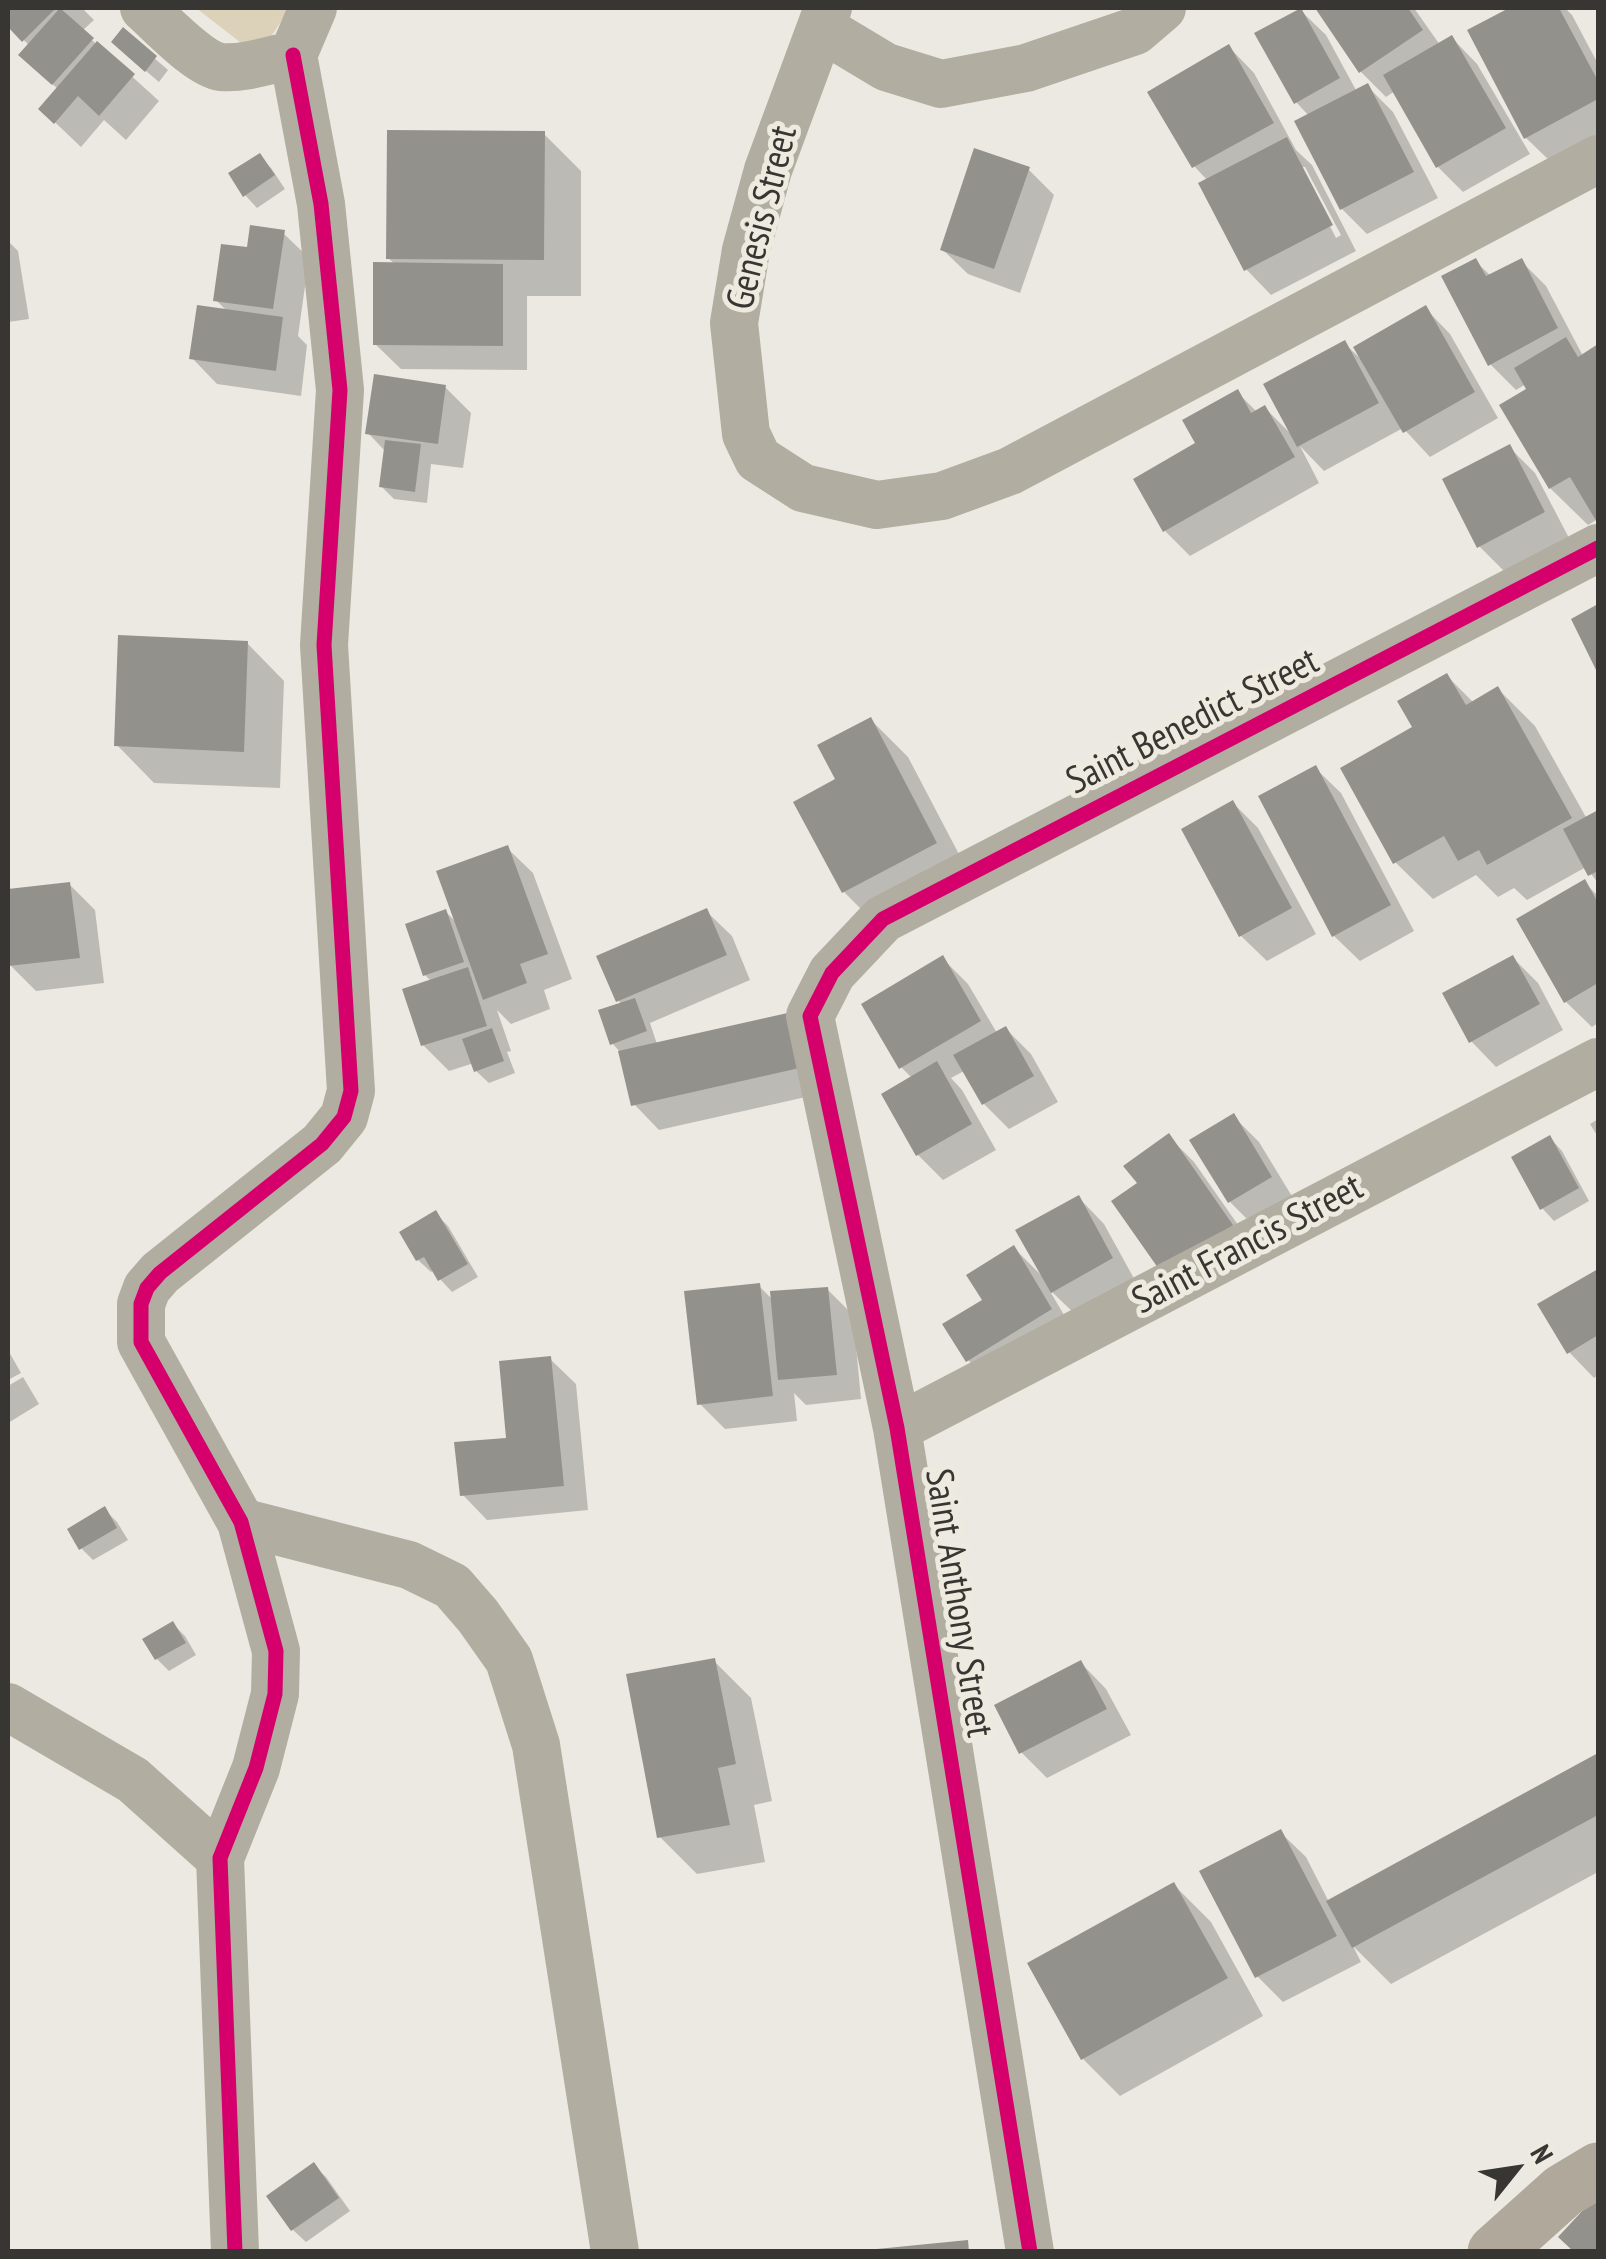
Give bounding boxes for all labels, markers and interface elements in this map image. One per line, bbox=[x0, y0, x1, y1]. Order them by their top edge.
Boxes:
street label: Genesis Street bbox=[718, 122, 808, 314]
street label: Saint Benedict Street bbox=[1060, 639, 1326, 805]
street label: Saint Francis Street bbox=[1125, 1165, 1371, 1325]
street label: Saint Anthony Street bbox=[914, 1466, 1002, 1740]
north arrow bbox=[1466, 2119, 1566, 2219]
text: N bbox=[1523, 2138, 1562, 2170]

